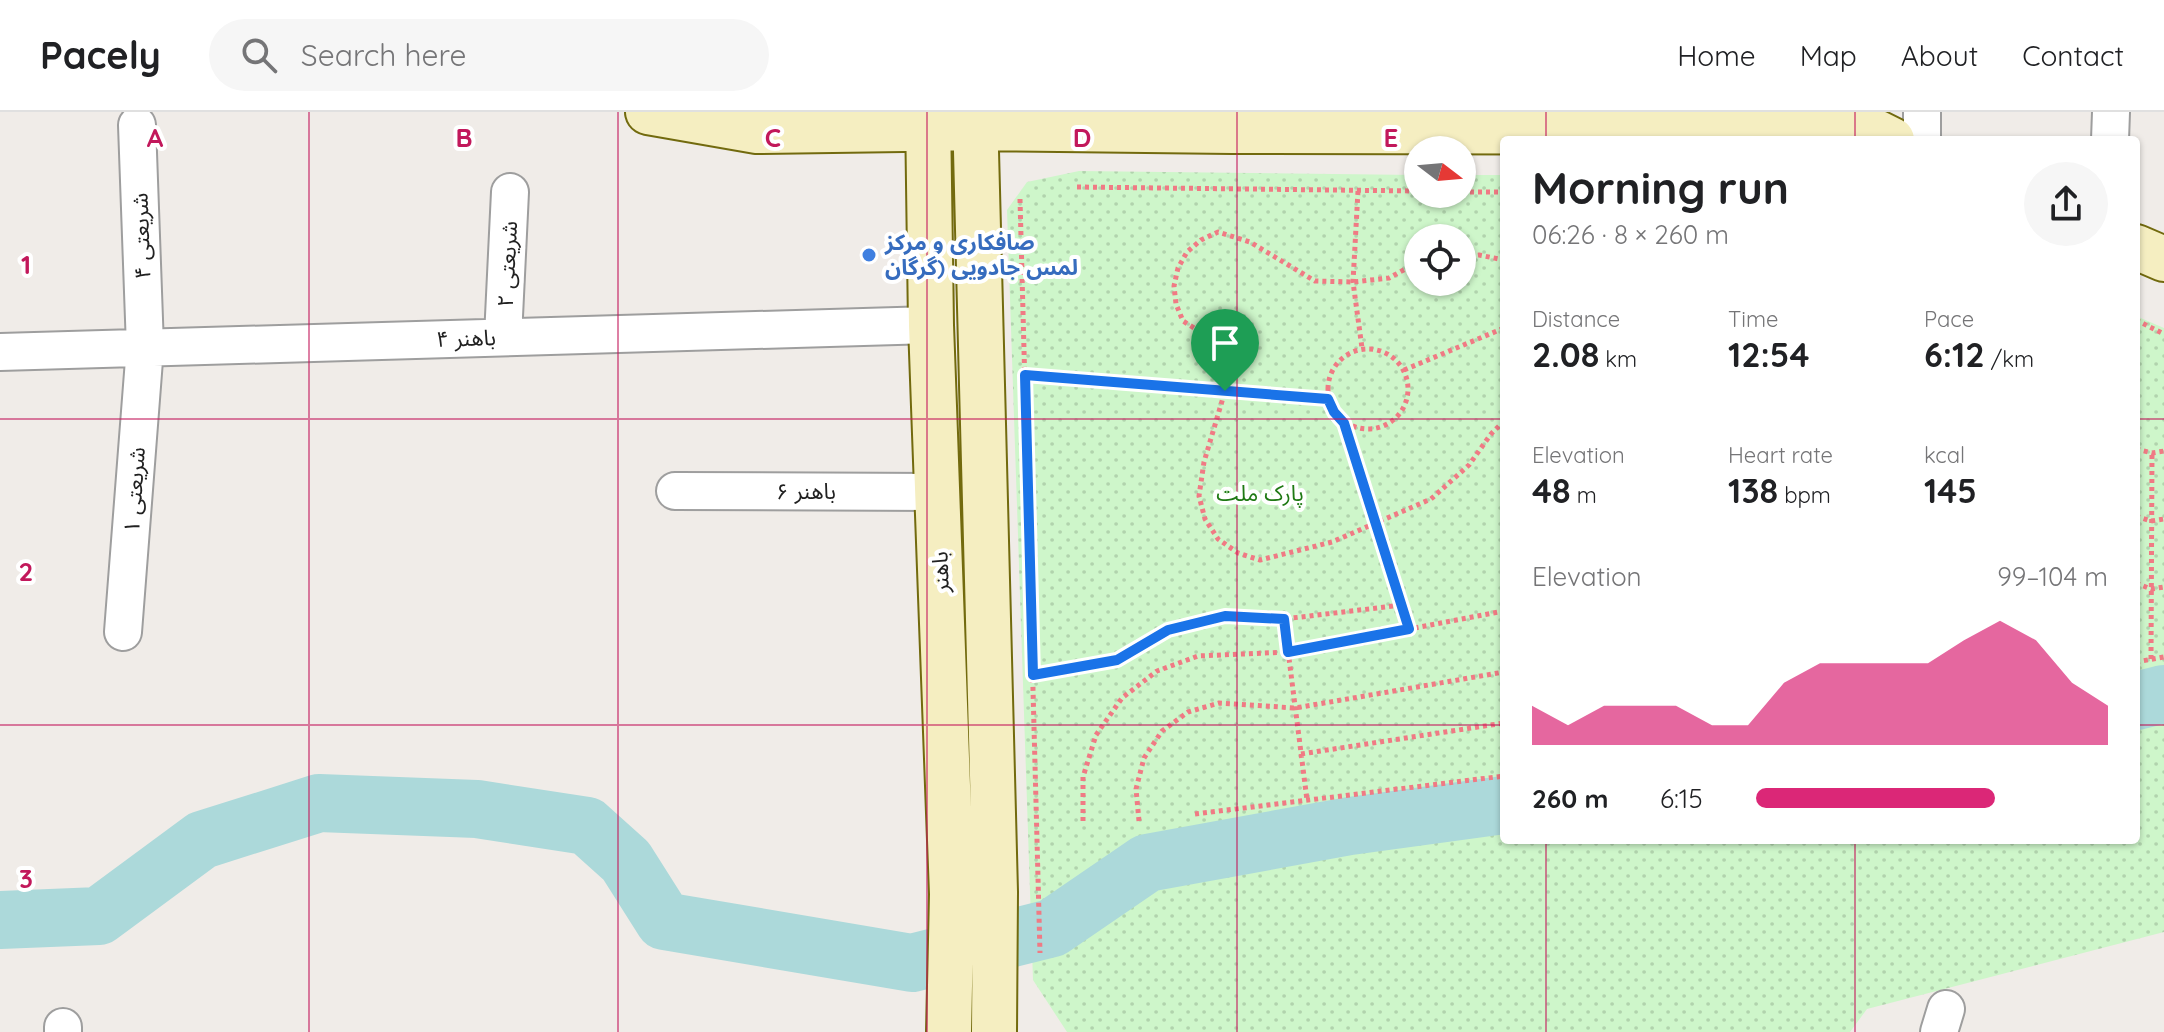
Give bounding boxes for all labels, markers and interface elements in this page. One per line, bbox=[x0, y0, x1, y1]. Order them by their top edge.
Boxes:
search box bbox=[209, 19, 769, 91]
text: Pacely bbox=[40, 31, 161, 79]
icon: search bbox=[237, 33, 281, 77]
text: Search here bbox=[301, 36, 466, 74]
text: Home bbox=[1677, 38, 1756, 73]
text: Map bbox=[1800, 38, 1857, 73]
text: About bbox=[1901, 38, 1978, 73]
text: Contact bbox=[2022, 38, 2124, 73]
text: A bbox=[147, 121, 164, 154]
text: B bbox=[455, 121, 473, 154]
text: C bbox=[765, 121, 781, 154]
text: D bbox=[1073, 121, 1091, 154]
text: E bbox=[1384, 121, 1398, 154]
north arrow bbox=[1404, 136, 1476, 208]
map controls bbox=[1404, 136, 1476, 296]
text: Morning run bbox=[1532, 160, 1789, 215]
button: share bbox=[2024, 162, 2108, 246]
street label: ۴ شریعتی bbox=[126, 192, 156, 280]
text: 06:26 · 8 × 260 m bbox=[1532, 218, 1729, 251]
street label: ۲ شریعتی bbox=[491, 220, 523, 308]
button: locate bbox=[1404, 224, 1476, 296]
place label: صافکاری و مرکز لمس جادویی (گرگان bbox=[884, 228, 1078, 281]
marker: صافکاری و مرکز لمس جادویی (گرگان bbox=[860, 246, 878, 264]
text: 1 bbox=[21, 248, 31, 281]
text: Distance bbox=[1532, 305, 1620, 333]
text: Time bbox=[1728, 305, 1779, 333]
text: Pace bbox=[1924, 305, 1974, 333]
pin bbox=[1191, 309, 1259, 391]
icon: arrive bbox=[1203, 321, 1247, 365]
street label: ۴ باهنر bbox=[436, 323, 496, 353]
text: 2.08 bbox=[1532, 333, 1599, 376]
text: 12:54 bbox=[1728, 333, 1809, 376]
text: 6:12 bbox=[1924, 333, 1985, 376]
text: km bbox=[1599, 345, 1637, 373]
text: /km bbox=[1985, 345, 2034, 373]
text: Elevation bbox=[1532, 441, 1625, 469]
text: Heart rate bbox=[1728, 441, 1833, 469]
text: kcal bbox=[1924, 441, 1965, 469]
street label: ۱ شریعتی bbox=[117, 446, 151, 534]
text: 48 bbox=[1532, 469, 1571, 512]
text: 138 bbox=[1728, 469, 1778, 512]
text: 145 bbox=[1924, 469, 1977, 512]
street label: ۶ باهنر bbox=[776, 477, 836, 505]
park label: پارک ملت bbox=[1216, 479, 1304, 508]
text: m bbox=[1571, 481, 1597, 509]
text: bpm bbox=[1778, 481, 1831, 509]
street label: باهنر bbox=[925, 551, 955, 594]
text: 2 bbox=[19, 555, 33, 588]
text: Elevation bbox=[1532, 560, 1642, 593]
text: 99–104 m bbox=[1997, 560, 2108, 593]
text: 260 m bbox=[1532, 782, 1608, 815]
text: 6:15 bbox=[1660, 782, 1703, 815]
text: 3 bbox=[19, 862, 33, 895]

